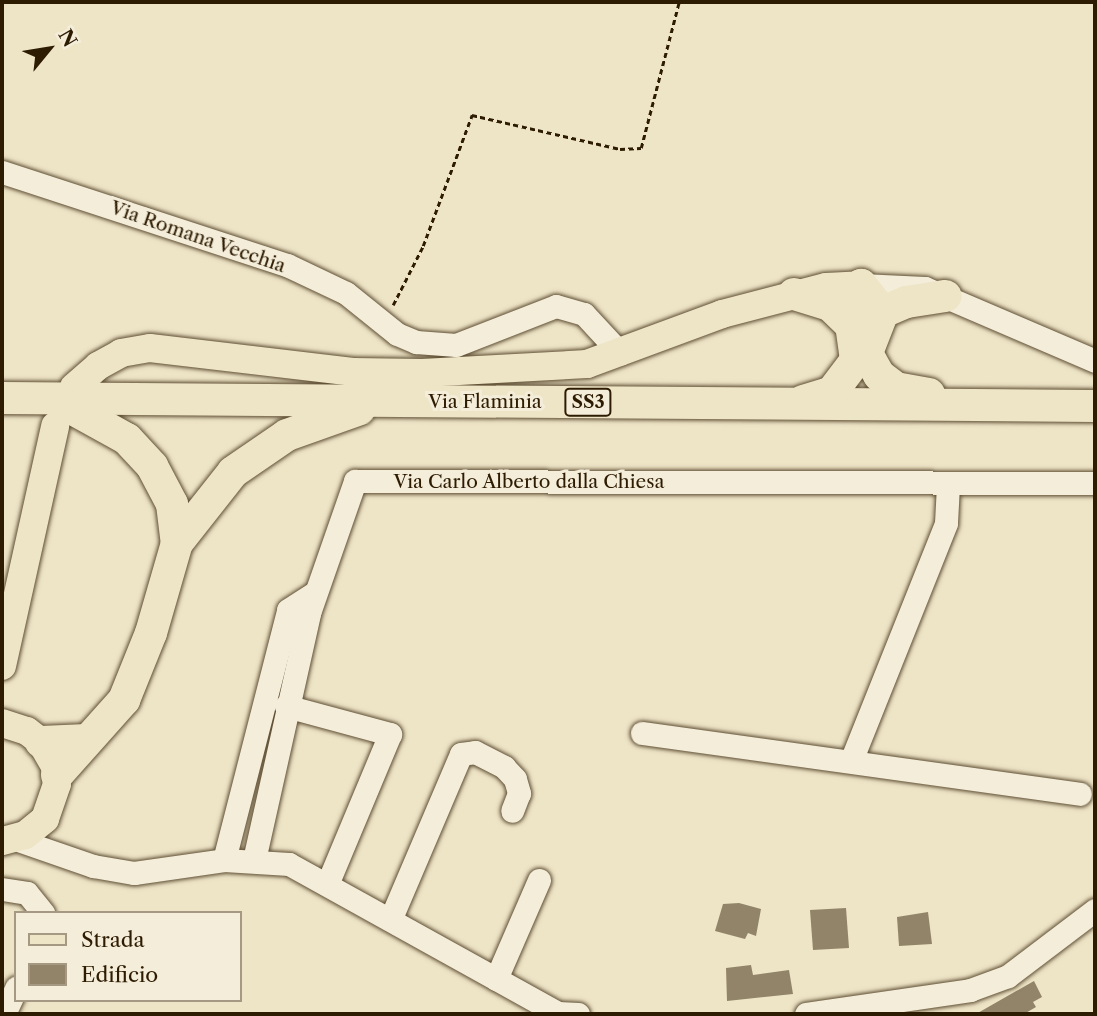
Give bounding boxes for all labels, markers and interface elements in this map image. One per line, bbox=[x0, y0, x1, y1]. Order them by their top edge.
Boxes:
north arrow bbox=[14, 14, 84, 84]
text: N bbox=[54, 25, 82, 51]
street label: Via Romana Vecchia bbox=[107, 196, 289, 278]
road number: SS3 bbox=[564, 388, 612, 416]
street label: Via Flaminia bbox=[428, 391, 542, 413]
street label: Via Carlo Alberto dalla Chiesa bbox=[393, 471, 665, 493]
legend bbox=[14, 911, 242, 1002]
text: Strada bbox=[81, 927, 145, 952]
text: Edificio bbox=[81, 962, 158, 987]

